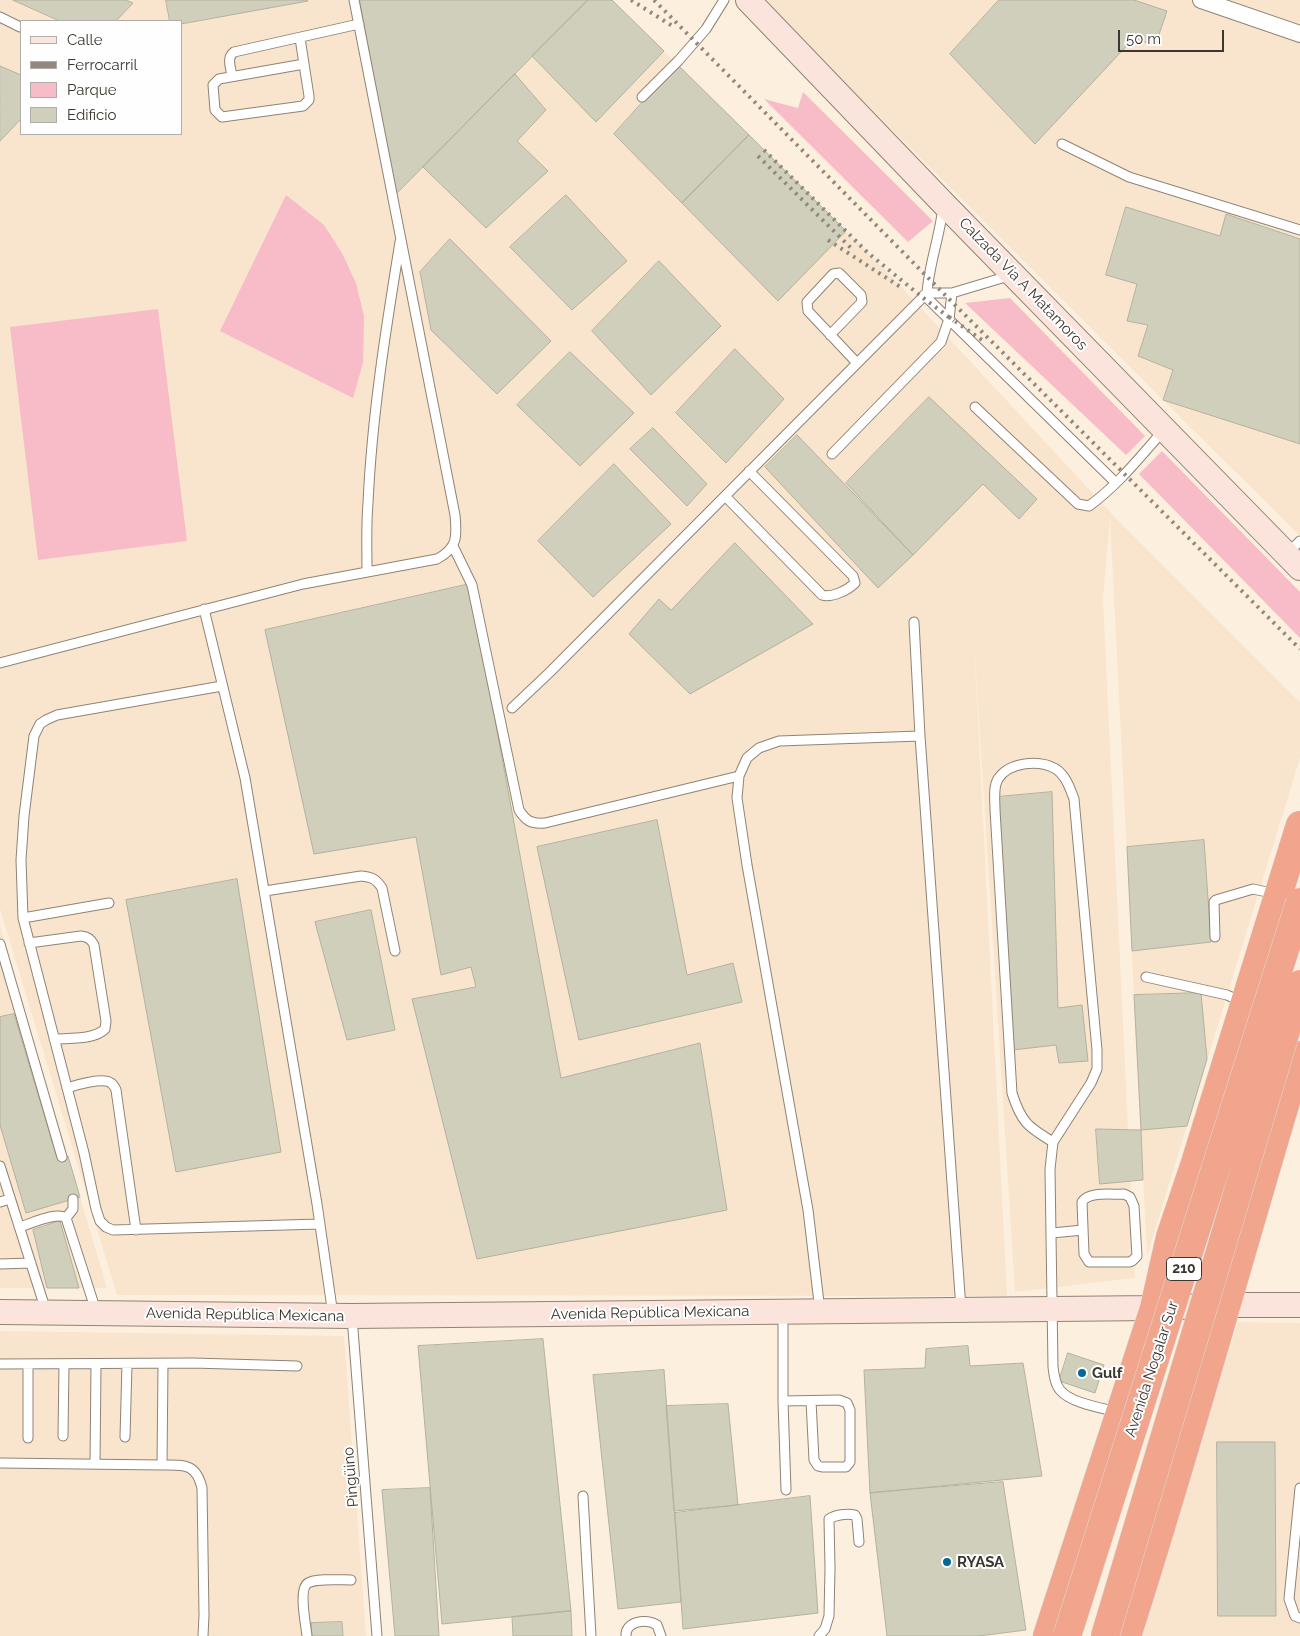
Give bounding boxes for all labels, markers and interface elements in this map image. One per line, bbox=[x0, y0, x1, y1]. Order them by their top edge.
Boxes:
legend bbox=[20, 20, 182, 135]
scale bar bbox=[1120, 20, 1226, 52]
text: 50 m bbox=[1126, 30, 1161, 48]
text: Calle bbox=[67, 31, 102, 49]
text: Ferrocarril bbox=[67, 56, 138, 74]
text: Parque bbox=[67, 81, 116, 99]
text: Edificio bbox=[67, 106, 117, 124]
street label: Calzada Vía A Matamoros bbox=[955, 214, 1091, 354]
road number: 210 bbox=[1166, 1258, 1202, 1280]
street label: Avenida Nogalar Sur bbox=[1122, 1299, 1182, 1439]
street label: Avenida República Mexicana bbox=[551, 1302, 749, 1324]
street label: Avenida República Mexicana bbox=[146, 1304, 344, 1326]
place label: Gulf bbox=[1092, 1364, 1122, 1382]
marker: Gulf bbox=[1076, 1367, 1088, 1379]
street label: Pingüino bbox=[339, 1446, 363, 1508]
place label: RYASA bbox=[957, 1553, 1004, 1571]
marker: RYASA bbox=[941, 1556, 953, 1568]

